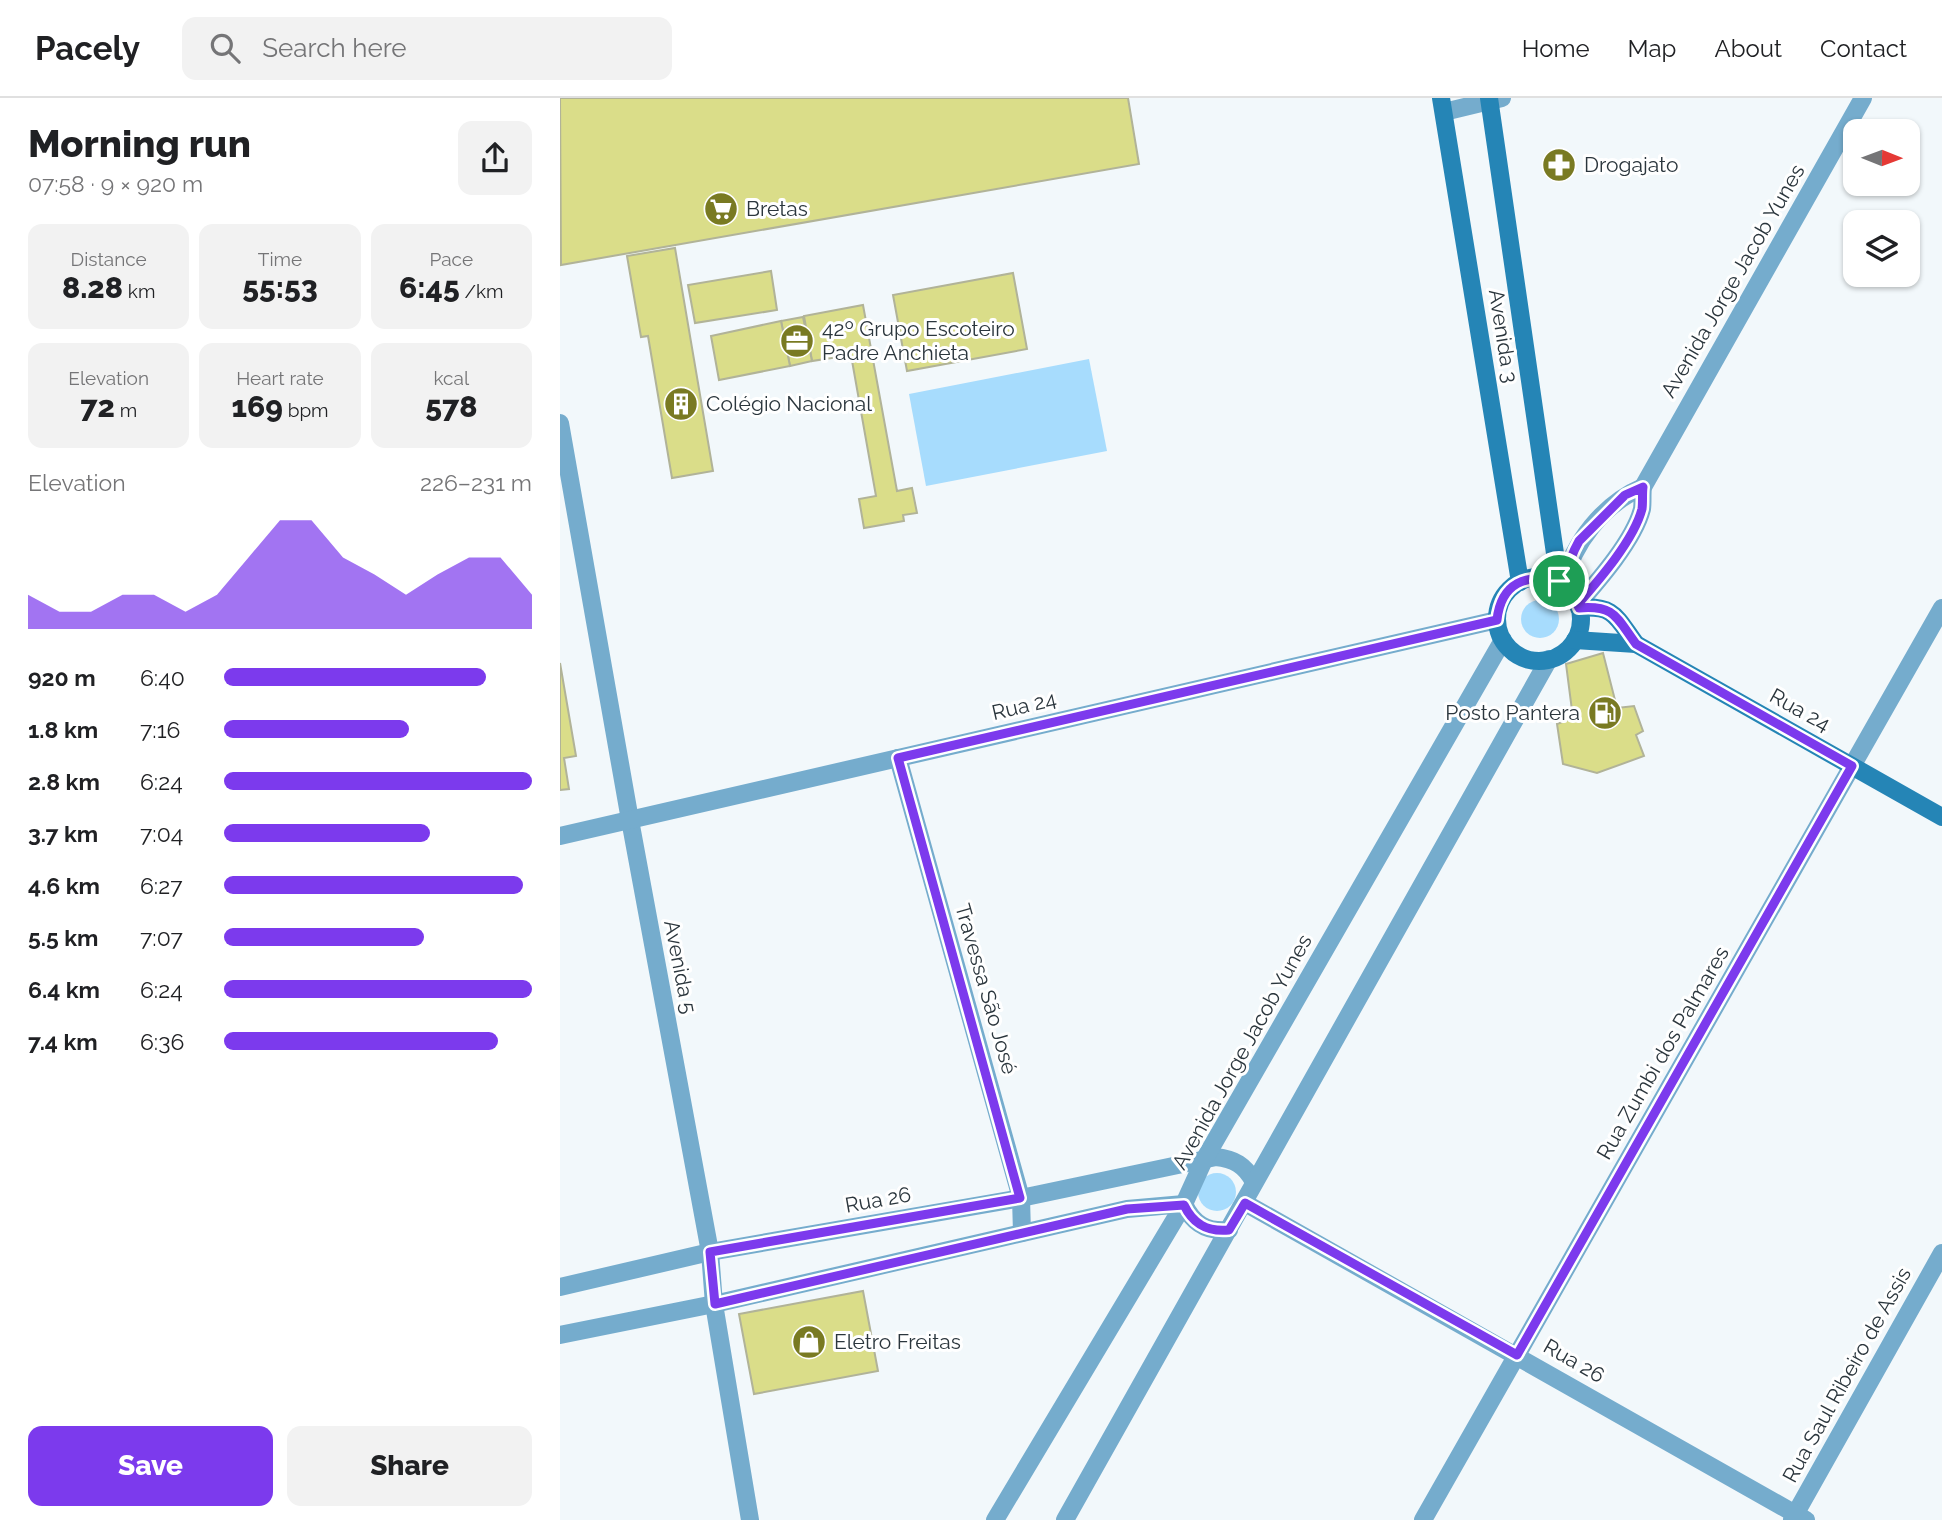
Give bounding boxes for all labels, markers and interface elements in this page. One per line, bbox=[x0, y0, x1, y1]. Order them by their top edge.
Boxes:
search box bbox=[182, 17, 672, 80]
text: Pacely bbox=[35, 29, 140, 68]
icon: search bbox=[206, 29, 244, 67]
text: Search here bbox=[262, 33, 407, 63]
text: Home bbox=[1522, 34, 1590, 63]
text: Map bbox=[1628, 34, 1676, 63]
text: About bbox=[1714, 34, 1782, 63]
text: Contact bbox=[1820, 34, 1907, 63]
north arrow bbox=[1843, 119, 1920, 196]
map controls bbox=[1843, 119, 1920, 287]
text: Morning run bbox=[28, 121, 251, 166]
button: share bbox=[458, 121, 532, 195]
pharmacy icon: Drogajato bbox=[1540, 146, 1578, 184]
place label: Drogajato bbox=[1584, 152, 1678, 177]
street label: Avenida Jorge Jacob Yunes bbox=[1656, 160, 1810, 402]
text: 07:58 · 9 × 920 m bbox=[28, 170, 203, 197]
supermarket icon: Bretas bbox=[702, 190, 740, 228]
place label: Bretas bbox=[746, 196, 808, 221]
button: layers bbox=[1843, 210, 1920, 287]
text: Distance bbox=[71, 248, 147, 270]
text: Time bbox=[258, 248, 302, 270]
text: Pace bbox=[430, 248, 473, 270]
text: 8.28 bbox=[62, 270, 123, 305]
text: 55:53 bbox=[242, 270, 318, 305]
text: 6:45 bbox=[399, 270, 460, 305]
text: km bbox=[123, 280, 155, 302]
text: /km bbox=[460, 280, 504, 302]
street label: Avenida 3 bbox=[1484, 287, 1523, 385]
place label: 42º Grupo Escoteiro Padre Anchieta bbox=[822, 316, 1015, 365]
office icon: 42º Grupo Escoteiro Padre Anchieta bbox=[778, 322, 816, 360]
text: Elevation bbox=[68, 367, 149, 389]
text: Heart rate bbox=[236, 367, 324, 389]
text: kcal bbox=[434, 367, 469, 389]
building icon: Colégio Nacional bbox=[662, 385, 700, 423]
text: 72 bbox=[80, 389, 115, 424]
text: 169 bbox=[231, 389, 283, 424]
text: 578 bbox=[425, 389, 477, 424]
place label: Colégio Nacional bbox=[706, 391, 872, 416]
text: m bbox=[115, 399, 137, 421]
text: bpm bbox=[283, 399, 329, 421]
text: Elevation bbox=[28, 469, 126, 496]
text: 226–231 m bbox=[420, 469, 532, 496]
pin bbox=[1529, 551, 1589, 611]
icon: arrive bbox=[1540, 562, 1578, 600]
text: 920 m bbox=[28, 664, 96, 691]
text: 6:40 bbox=[140, 664, 185, 691]
street label: Rua 24 bbox=[1766, 683, 1835, 736]
street label: Rua 24 bbox=[989, 686, 1058, 725]
fuel station icon: Posto Pantera bbox=[1586, 694, 1624, 732]
place label: Posto Pantera bbox=[1445, 700, 1580, 725]
text: 1.8 km bbox=[28, 716, 98, 743]
text: 7:16 bbox=[140, 716, 180, 743]
text: 2.8 km bbox=[28, 768, 100, 795]
text: 6:24 bbox=[140, 768, 183, 795]
text: 3.7 km bbox=[28, 820, 98, 847]
text: 7:04 bbox=[140, 820, 183, 847]
text: 4.6 km bbox=[28, 872, 100, 899]
text: 6:27 bbox=[140, 872, 182, 899]
street label: Travessa São José bbox=[950, 901, 1023, 1077]
street label: Avenida 5 bbox=[659, 918, 702, 1016]
text: 5.5 km bbox=[28, 924, 98, 951]
text: 7:07 bbox=[140, 924, 183, 951]
street label: Avenida Jorge Jacob Yunes bbox=[1166, 930, 1317, 1174]
street label: Rua Zumbi dos Palmares bbox=[1591, 942, 1734, 1164]
text: 6.4 km bbox=[28, 976, 100, 1003]
text: 6:24 bbox=[140, 976, 183, 1003]
text: 7.4 km bbox=[28, 1028, 98, 1055]
text: 6:36 bbox=[140, 1028, 184, 1055]
street label: Rua 26 bbox=[843, 1181, 913, 1218]
street label: Rua Saul Ribeiro de Assis bbox=[1777, 1263, 1916, 1487]
shop icon: Eletro Freitas bbox=[790, 1323, 828, 1361]
place label: Eletro Freitas bbox=[834, 1329, 961, 1354]
street label: Rua 26 bbox=[1539, 1333, 1609, 1388]
button: Save bbox=[28, 1426, 273, 1506]
button: Share bbox=[287, 1426, 532, 1506]

